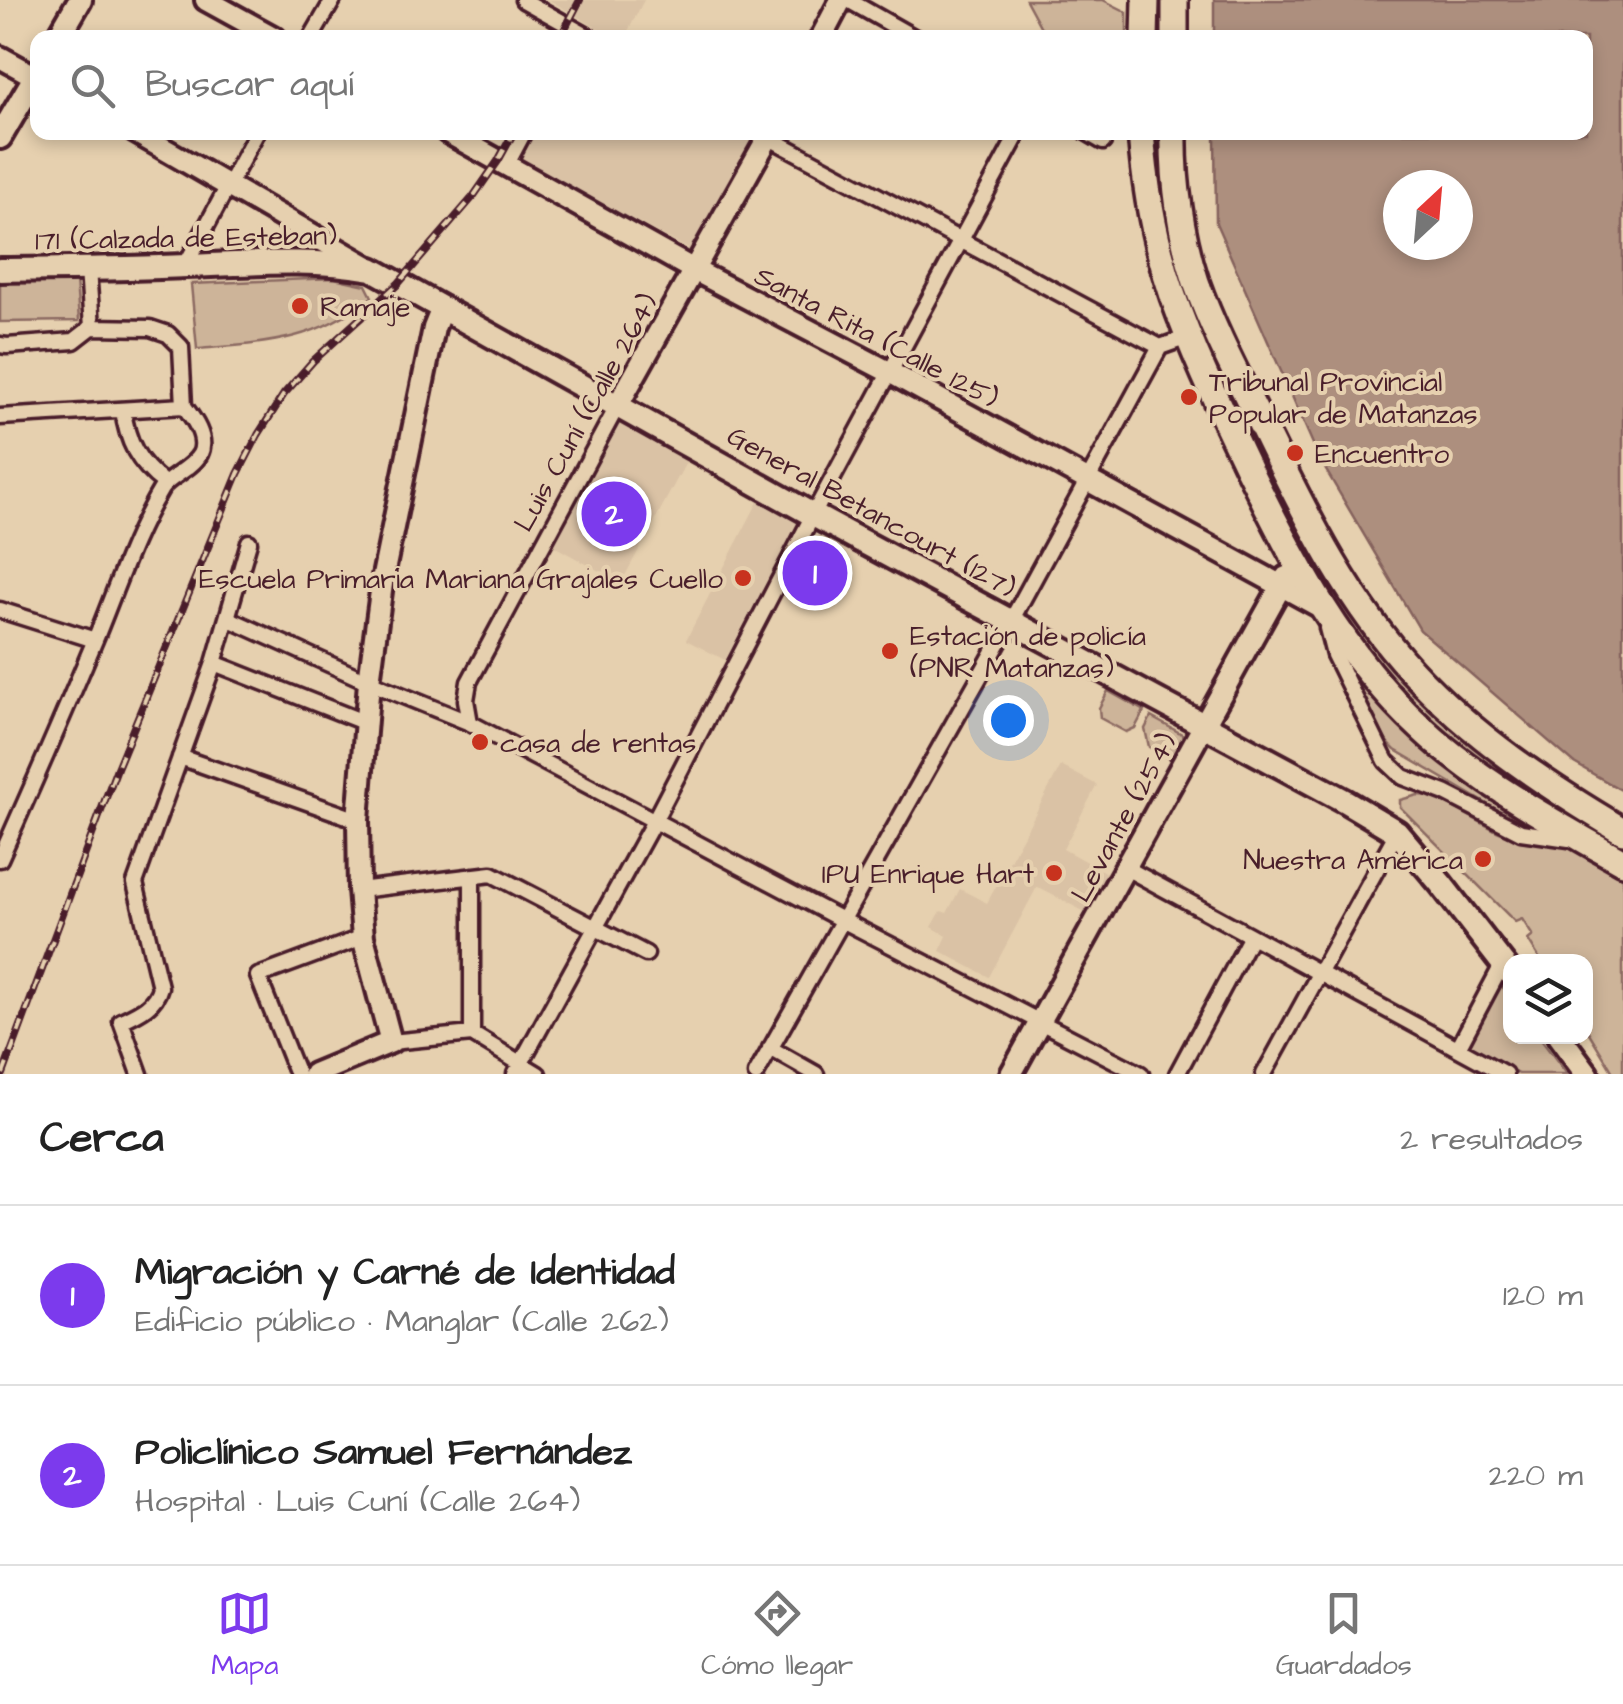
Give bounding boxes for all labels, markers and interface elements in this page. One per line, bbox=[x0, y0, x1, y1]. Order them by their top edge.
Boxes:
search box bbox=[30, 30, 1593, 140]
icon: search bbox=[65, 58, 120, 113]
text: Buscar aquí bbox=[145, 59, 354, 111]
north arrow bbox=[1383, 170, 1473, 260]
street label: 171 (Calzada de Esteban) bbox=[35, 216, 337, 261]
street label: Santa Rita (Calle 125) bbox=[748, 257, 1005, 418]
street label: Luis Cuní (Calle 264) bbox=[506, 287, 664, 537]
place label: Ramaje bbox=[320, 288, 410, 327]
marker: Ramaje bbox=[289, 295, 311, 317]
place label: Tribunal Provincial Popular de Matanzas bbox=[1209, 363, 1478, 434]
marker: Tribunal Provincial Popular de Matanzas bbox=[1178, 386, 1200, 408]
street label: General Betancourt (127) bbox=[722, 418, 1022, 604]
place label: Encuentro bbox=[1315, 435, 1449, 474]
marker: Encuentro bbox=[1284, 442, 1306, 464]
pin: 2 bbox=[582, 476, 646, 552]
pin: 1 bbox=[782, 536, 848, 610]
place label: Escuela Primaria Mariana Grajales Cuello bbox=[199, 560, 723, 599]
marker: Escuela Primaria Mariana Grajales Cuello bbox=[732, 567, 754, 589]
place label: Estación de policía (PNR Matanzas) bbox=[910, 617, 1146, 688]
marker: Estación de policía (PNR Matanzas) bbox=[879, 640, 901, 662]
your location bbox=[983, 695, 1034, 746]
place label: casa de rentas bbox=[500, 724, 696, 763]
street label: Levante (254) bbox=[1062, 726, 1187, 909]
marker: casa de rentas bbox=[469, 731, 491, 753]
place label: Nuestra América bbox=[1243, 841, 1463, 880]
marker: Nuestra América bbox=[1472, 848, 1494, 870]
place label: IPU Enrique Hart bbox=[822, 855, 1035, 894]
marker: IPU Enrique Hart bbox=[1043, 862, 1065, 884]
map controls bbox=[1503, 954, 1593, 1044]
button: layers bbox=[1503, 954, 1593, 1044]
text: Cerca bbox=[40, 1110, 164, 1168]
text: 2 resultados bbox=[1400, 1117, 1583, 1162]
text: Migración y Carné de Identidad bbox=[135, 1247, 675, 1299]
text: 1 bbox=[70, 1273, 75, 1318]
text: 120 m bbox=[1503, 1273, 1583, 1318]
text: Edificio público · Manglar (Calle 262) bbox=[135, 1299, 669, 1344]
text: Policlínico Samuel Fernández bbox=[135, 1427, 632, 1479]
text: 2 bbox=[63, 1453, 82, 1498]
text: 220 m bbox=[1488, 1453, 1583, 1498]
text: Hospital · Luis Cuní (Calle 264) bbox=[135, 1479, 580, 1524]
tab: Mapa bbox=[211, 1586, 278, 1685]
tab: Cómo llegar bbox=[701, 1586, 853, 1685]
tab: Guardados bbox=[1276, 1586, 1412, 1685]

